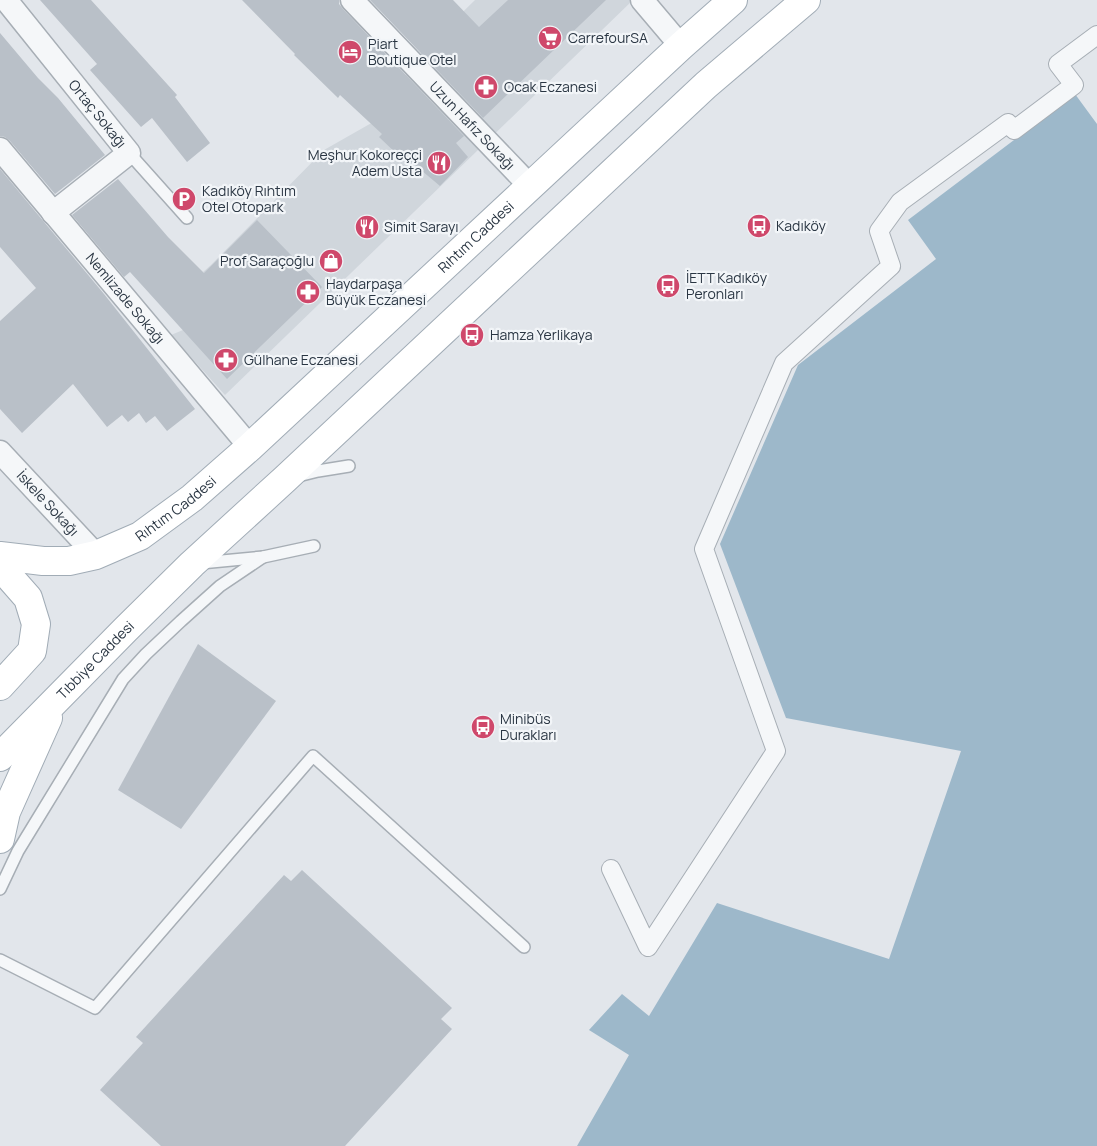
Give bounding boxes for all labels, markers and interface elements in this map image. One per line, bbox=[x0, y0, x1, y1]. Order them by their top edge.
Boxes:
supermarket icon: CarrefourSA bbox=[537, 25, 563, 51]
place label: CarrefourSA bbox=[568, 28, 648, 47]
place label: Piart Boutique Otel bbox=[368, 34, 457, 69]
hotel icon: Piart Boutique Otel bbox=[337, 39, 363, 65]
pharmacy icon: Ocak Eczanesi bbox=[473, 74, 499, 100]
street label: Ortaç Sokağı bbox=[65, 75, 131, 152]
street label: Uzun Hafız Sokağı bbox=[426, 77, 520, 174]
place label: Ocak Eczanesi bbox=[504, 77, 597, 96]
place label: Meşhur Kokoreççi Adem Usta bbox=[308, 145, 422, 180]
restaurant icon: Meşhur Kokoreççi Adem Usta bbox=[426, 150, 452, 176]
place label: Kadıköy Rıhtım Otel Otopark bbox=[202, 181, 296, 216]
parking icon: Kadıköy Rıhtım Otel Otopark bbox=[171, 186, 197, 212]
street label: Rıhtım Caddesi bbox=[433, 196, 518, 277]
bus stop icon: Kadıköy bbox=[746, 213, 772, 239]
restaurant icon: Simit Sarayı bbox=[354, 214, 380, 240]
place label: Kadıköy bbox=[776, 216, 826, 235]
place label: Simit Sarayı bbox=[384, 217, 459, 236]
shop icon: Prof Saraçoğlu bbox=[318, 248, 344, 274]
street label: Nemlizade Sokağı bbox=[82, 249, 169, 348]
place label: Prof Saraçoğlu bbox=[220, 251, 314, 270]
place label: İETT Kadıköy Peronları bbox=[686, 268, 768, 303]
bus stop icon: İETT Kadıköy Peronları bbox=[655, 273, 681, 299]
place label: Haydarpaşa Büyük Eczanesi bbox=[326, 274, 426, 309]
pharmacy icon: Haydarpaşa Büyük Eczanesi bbox=[295, 279, 321, 305]
bus stop icon: Hamza Yerlikaya bbox=[459, 322, 485, 348]
place label: Hamza Yerlikaya bbox=[490, 325, 592, 344]
pharmacy icon: Gülhane Eczanesi bbox=[213, 347, 239, 373]
place label: Gülhane Eczanesi bbox=[244, 350, 358, 369]
street label: İskele Sokağı bbox=[13, 466, 83, 540]
street label: Rıhtım Caddesi bbox=[131, 471, 220, 545]
street label: Tıbbiye Caddesi bbox=[52, 616, 138, 703]
place label: Minibüs Durakları bbox=[500, 709, 557, 744]
bus stop icon: Minibüs Durakları bbox=[470, 714, 496, 740]

